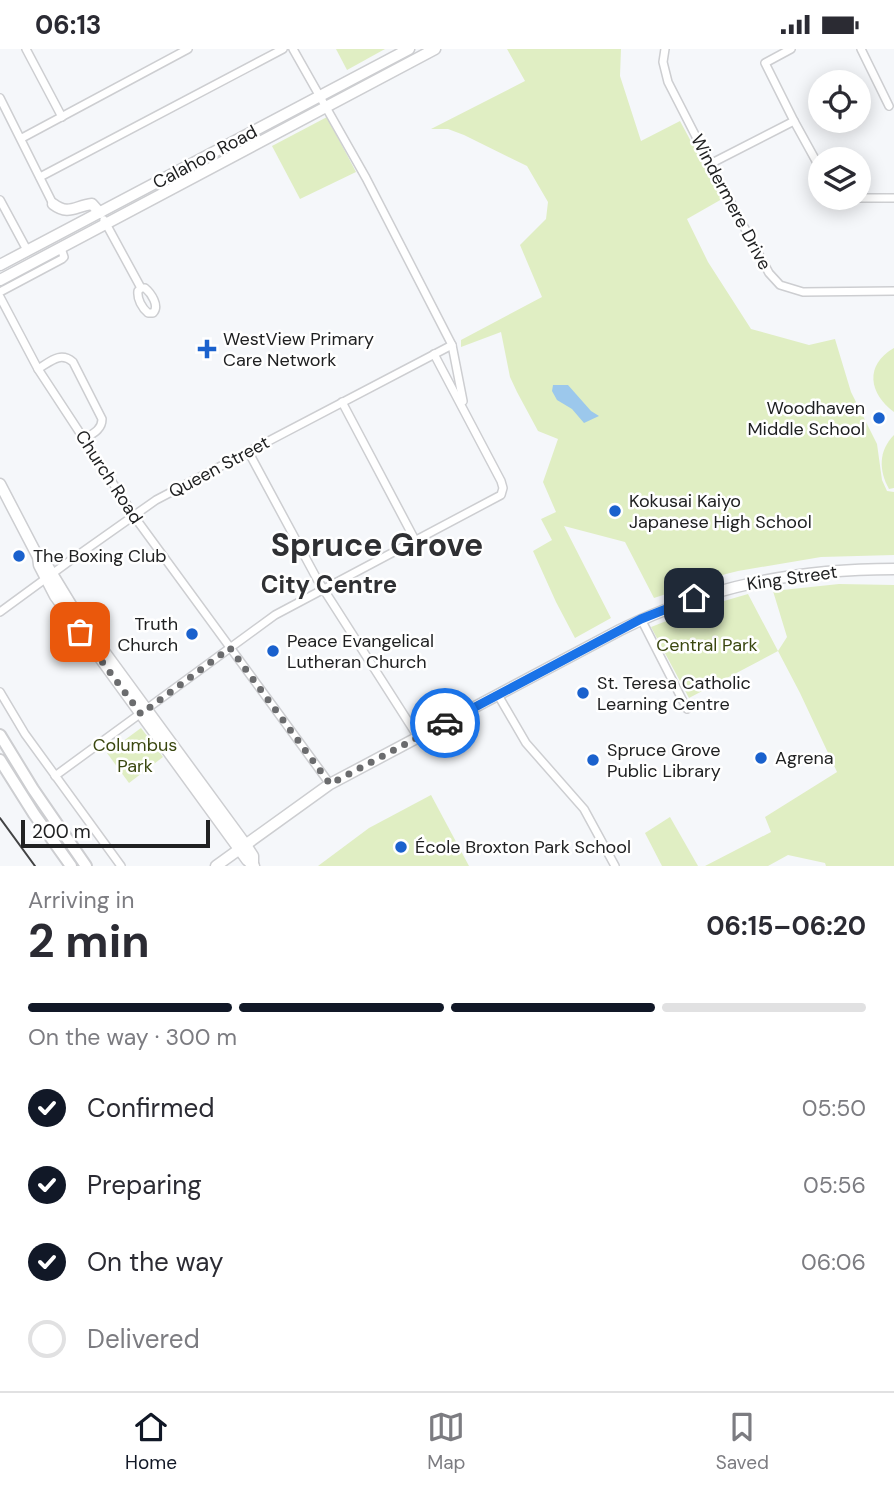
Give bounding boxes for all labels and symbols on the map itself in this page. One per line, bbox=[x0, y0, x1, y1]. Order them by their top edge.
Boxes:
street label: Calahoo Road bbox=[149, 119, 261, 195]
street label: Windermere Drive bbox=[685, 130, 777, 274]
place label: WestView Primary Care Network bbox=[223, 327, 374, 372]
marker: WestView Primary Care Network bbox=[197, 339, 217, 359]
place label: Woodhaven Middle School bbox=[747, 396, 865, 441]
marker: Woodhaven Middle School bbox=[871, 410, 887, 426]
street label: Church Road bbox=[70, 425, 148, 529]
street label: Queen Street bbox=[164, 430, 274, 504]
place label: Kokusai Kaiyo Japanese High School bbox=[629, 489, 812, 534]
marker: Kokusai Kaiyo Japanese High School bbox=[607, 503, 623, 519]
district label: Spruce Grove bbox=[271, 524, 483, 566]
place label: The Boxing Club bbox=[33, 544, 167, 568]
marker: The Boxing Club bbox=[11, 548, 27, 564]
street label: King Street bbox=[745, 560, 839, 596]
pin bbox=[664, 568, 724, 628]
district label: City Centre bbox=[261, 569, 397, 600]
pin bbox=[50, 602, 110, 662]
place label: Truth Church bbox=[117, 612, 178, 657]
marker: Truth Church bbox=[184, 626, 200, 642]
place label: Peace Evangelical Lutheran Church bbox=[287, 629, 434, 674]
park label: Central Park bbox=[656, 633, 758, 657]
marker: Peace Evangelical Lutheran Church bbox=[265, 643, 281, 659]
place label: St. Teresa Catholic Learning Centre bbox=[597, 671, 751, 716]
marker: St. Teresa Catholic Learning Centre bbox=[575, 685, 591, 701]
courier bbox=[410, 688, 480, 758]
park label: Columbus Park bbox=[93, 733, 177, 778]
place label: Spruce Grove Public Library bbox=[607, 738, 721, 783]
place label: Agrena bbox=[775, 746, 834, 770]
marker: Agrena bbox=[753, 750, 769, 766]
marker: Spruce Grove Public Library bbox=[585, 752, 601, 768]
scale bar bbox=[21, 817, 210, 849]
place label: École Broxton Park School bbox=[415, 835, 631, 859]
marker: École Broxton Park School bbox=[393, 839, 409, 855]

